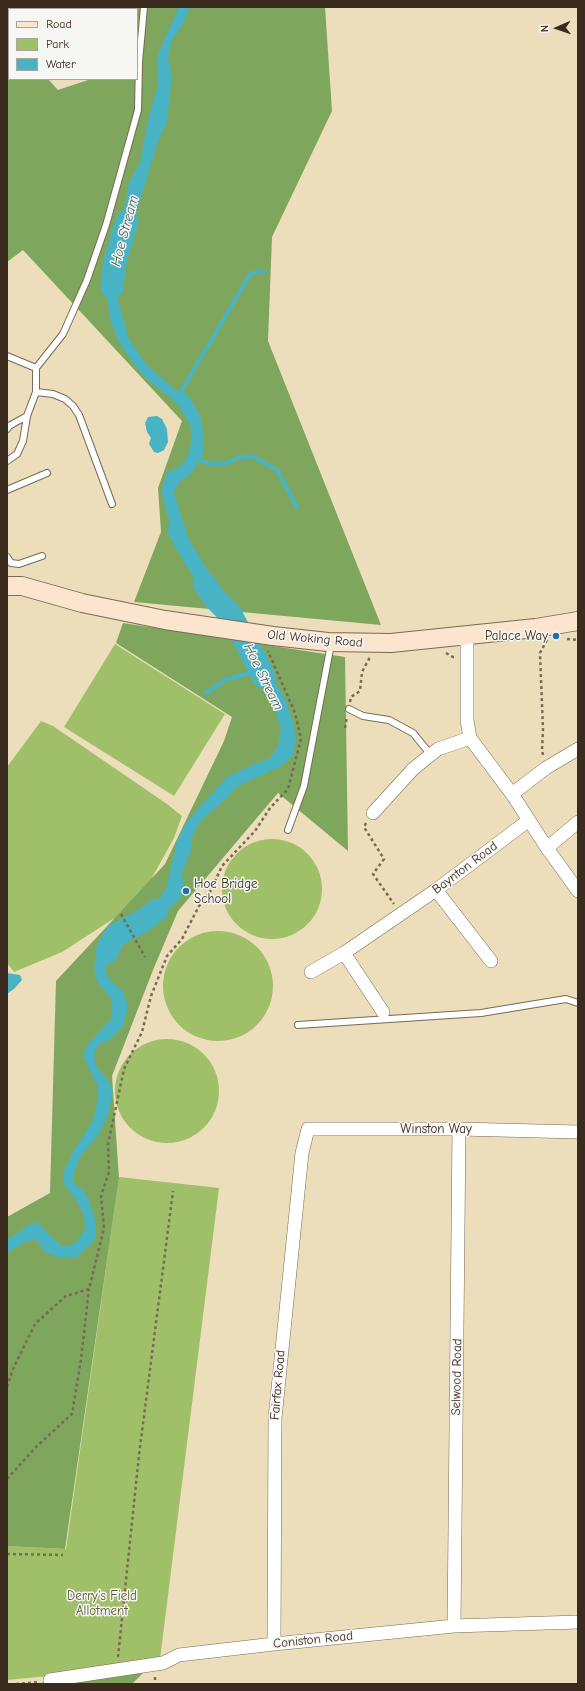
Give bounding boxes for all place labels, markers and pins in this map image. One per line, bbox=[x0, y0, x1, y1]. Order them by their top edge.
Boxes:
place label: Palace Way bbox=[485, 628, 548, 644]
marker: Palace Way bbox=[551, 631, 561, 641]
place label: Hoe Bridge School bbox=[194, 876, 258, 907]
marker: Hoe Bridge School bbox=[181, 886, 191, 896]

